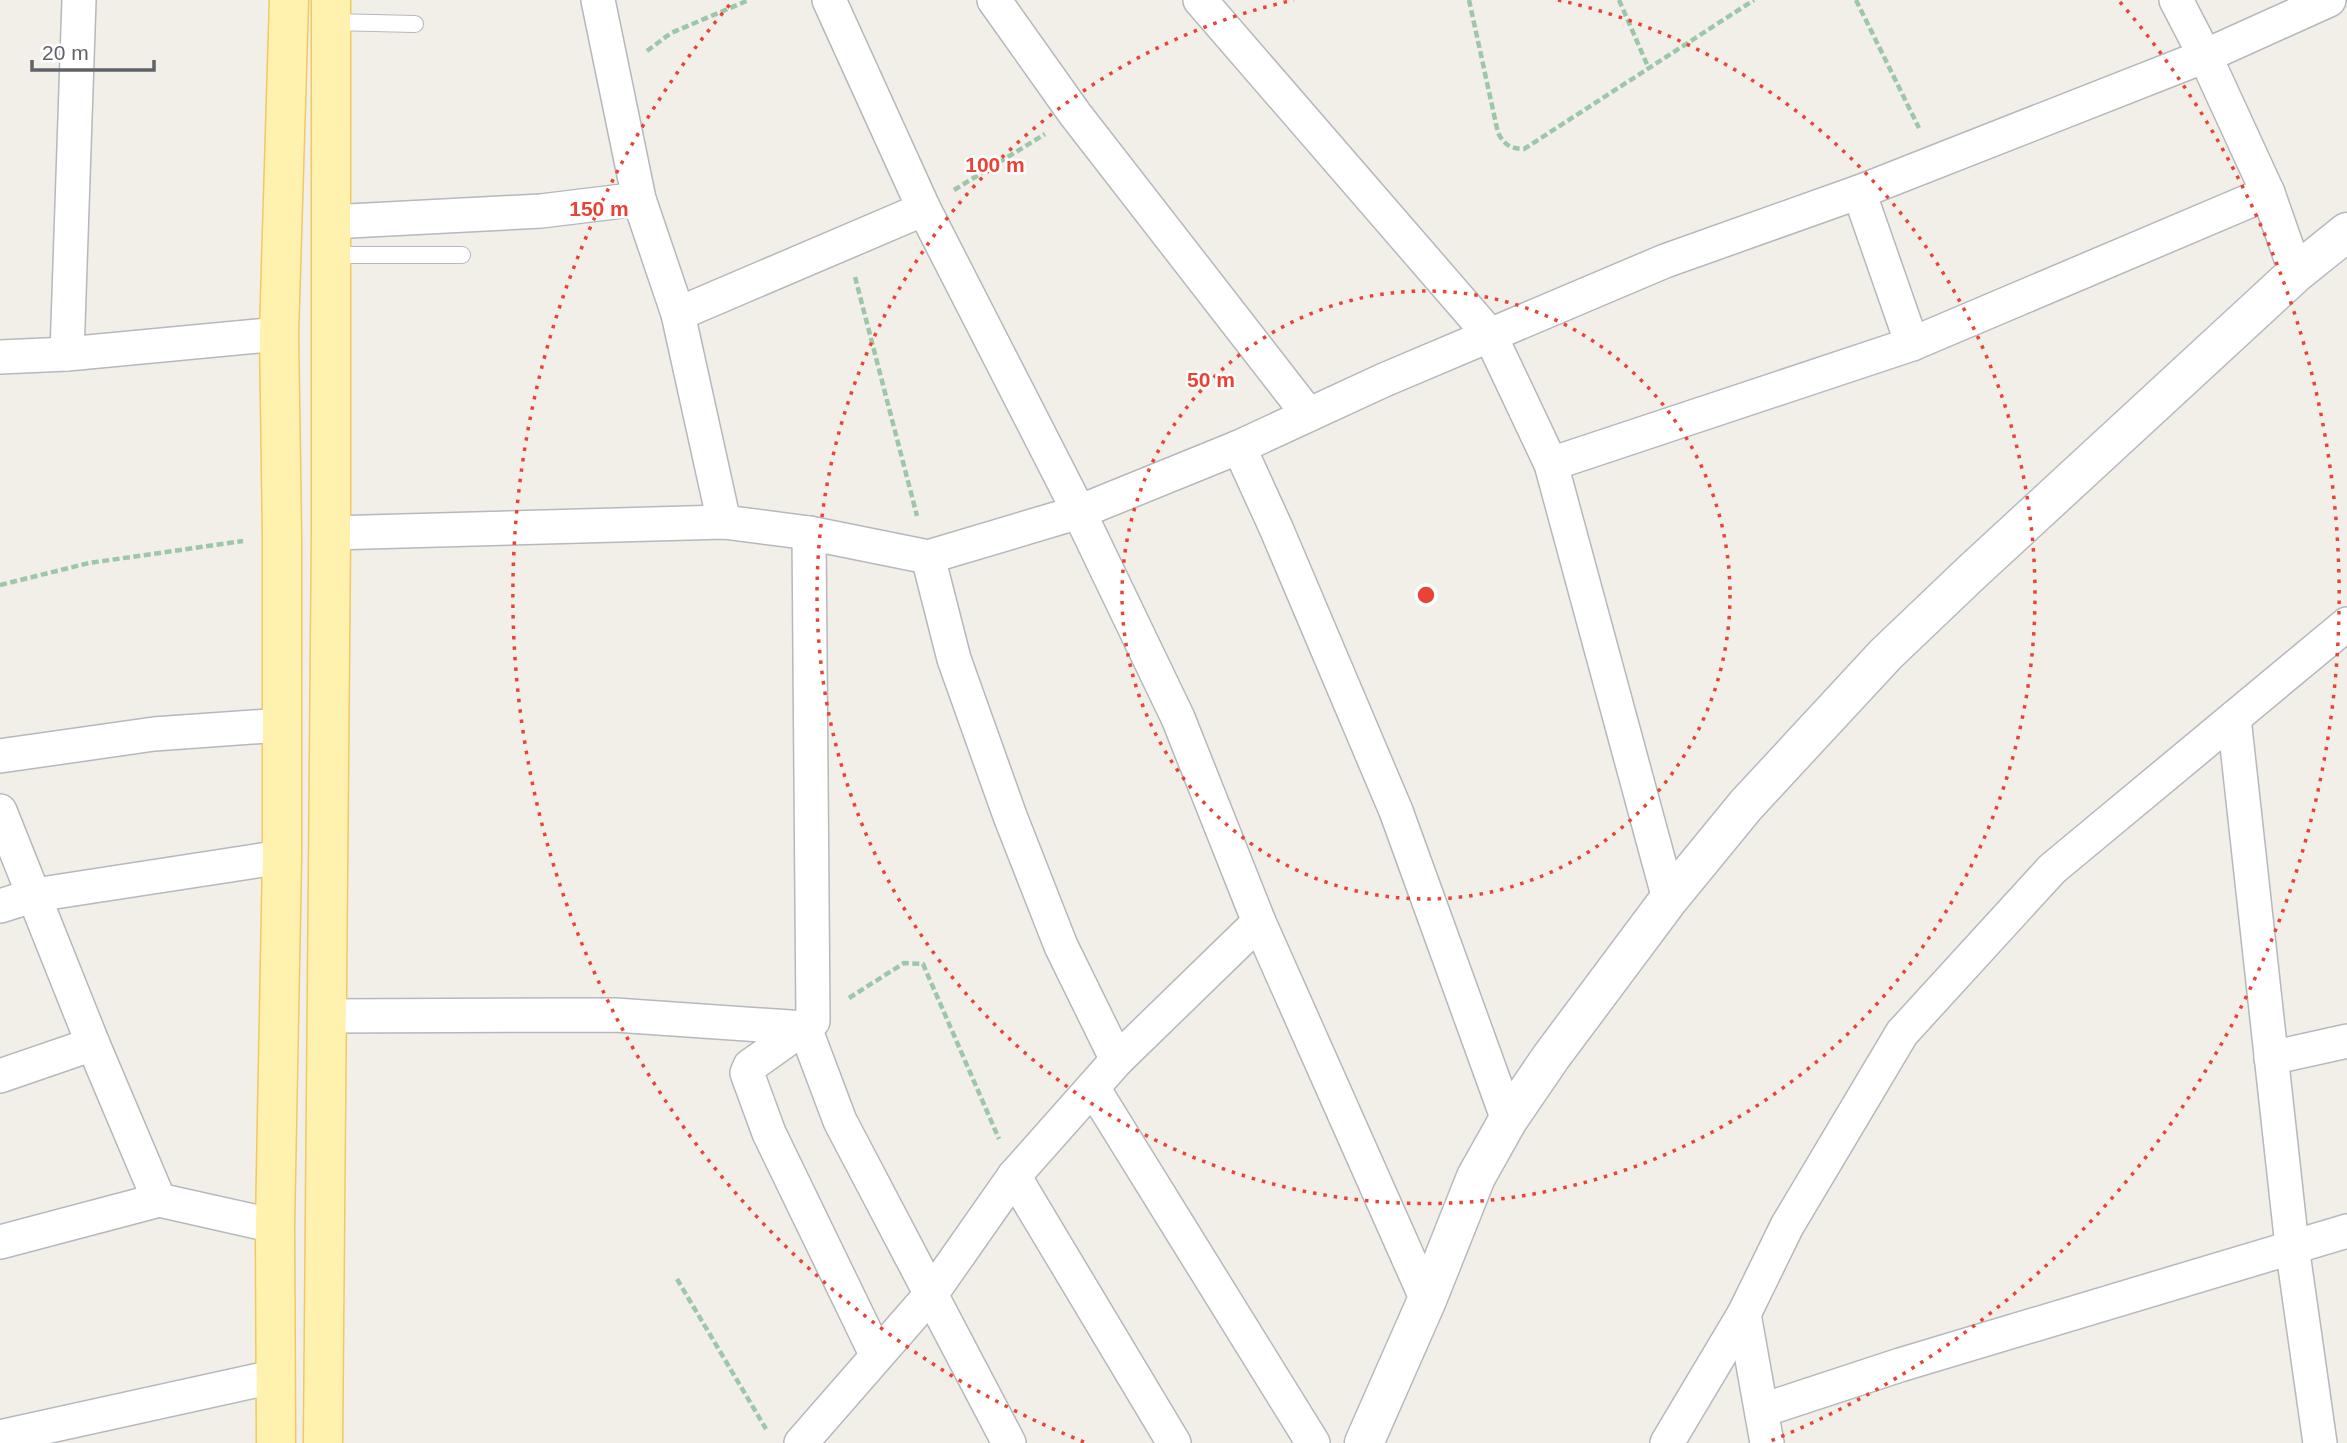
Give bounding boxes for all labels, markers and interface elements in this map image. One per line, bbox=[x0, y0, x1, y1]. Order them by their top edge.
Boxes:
scale bar bbox=[32, 28, 154, 72]
text: 20 m bbox=[42, 41, 89, 64]
text: 100 m bbox=[965, 153, 1025, 176]
text: 150 m bbox=[569, 197, 629, 220]
text: 50 m bbox=[1187, 368, 1235, 391]
centre of rings bbox=[1414, 583, 1438, 607]

